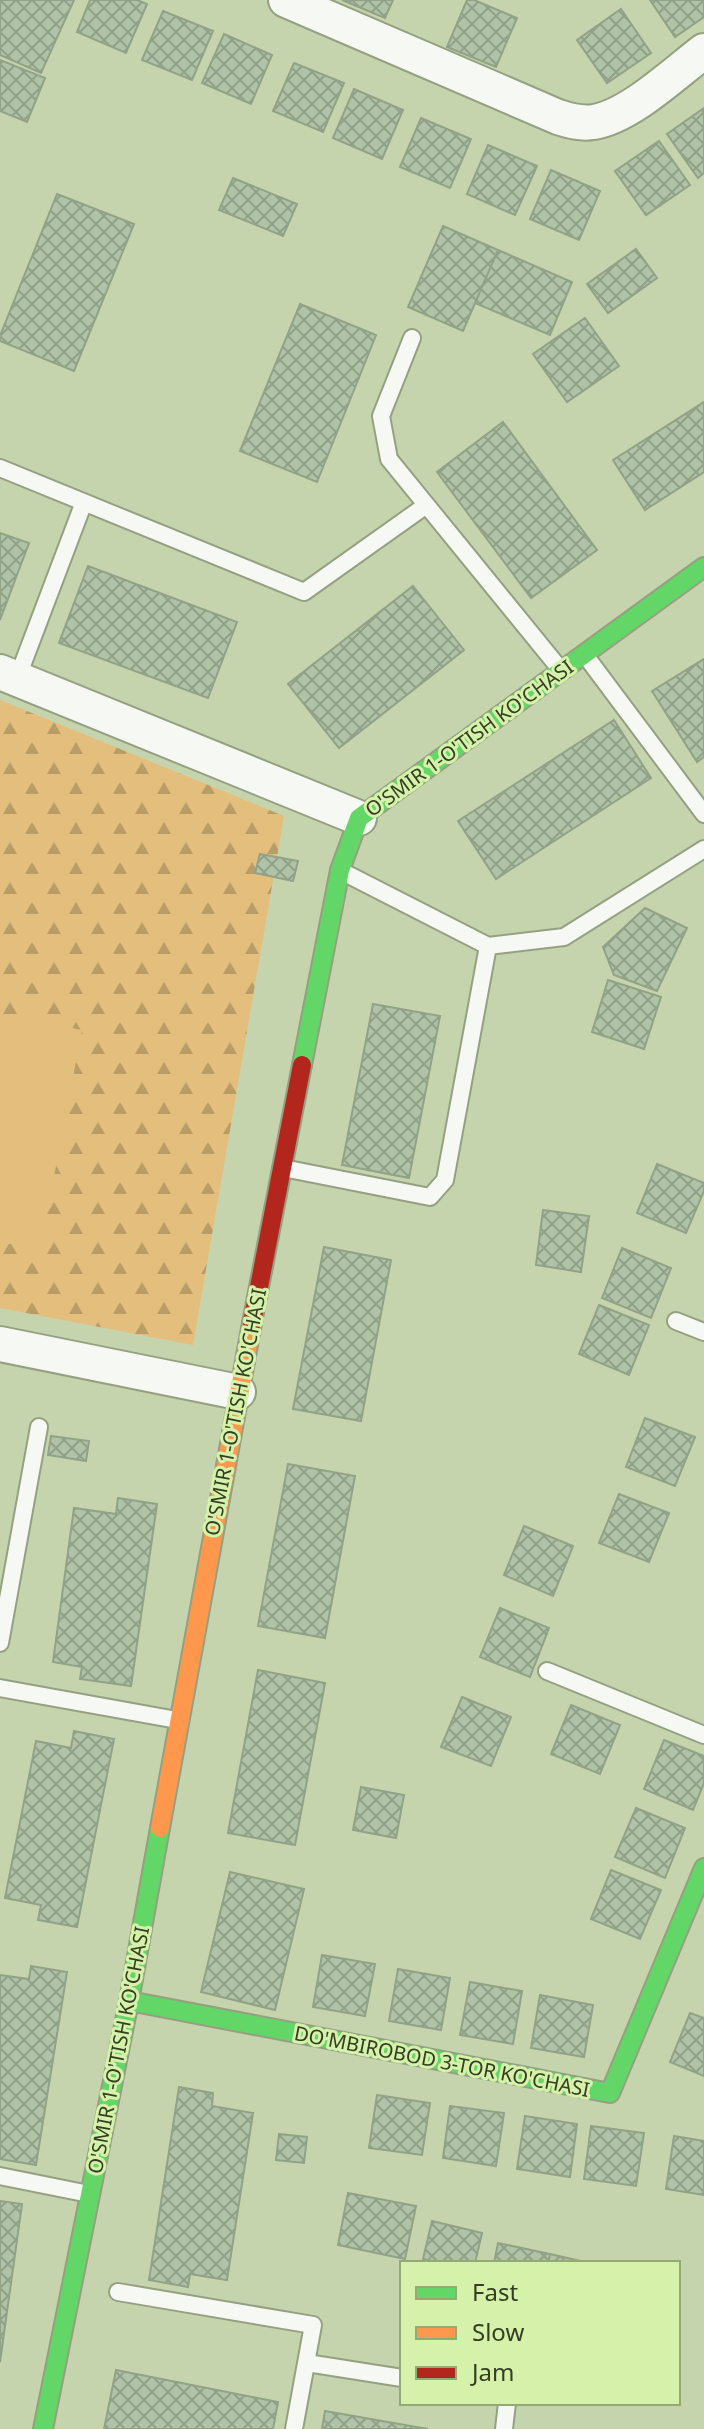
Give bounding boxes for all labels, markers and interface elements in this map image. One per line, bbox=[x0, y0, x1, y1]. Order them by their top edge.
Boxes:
street label: O'SMIR 1-O'TISH KO'CHASI bbox=[360, 653, 578, 823]
street label: O'SMIR 1-O'TISH KO'CHASI bbox=[198, 1286, 272, 1538]
street label: O'SMIR 1-O'TISH KO'CHASI bbox=[81, 1924, 155, 2176]
street label: DO'MBIROBOD 3-TOR KO'CHASI bbox=[292, 2019, 592, 2103]
legend bbox=[400, 2261, 680, 2405]
text: Fast bbox=[472, 2275, 518, 2308]
text: Slow bbox=[472, 2315, 524, 2348]
text: Jam bbox=[470, 2355, 514, 2388]

